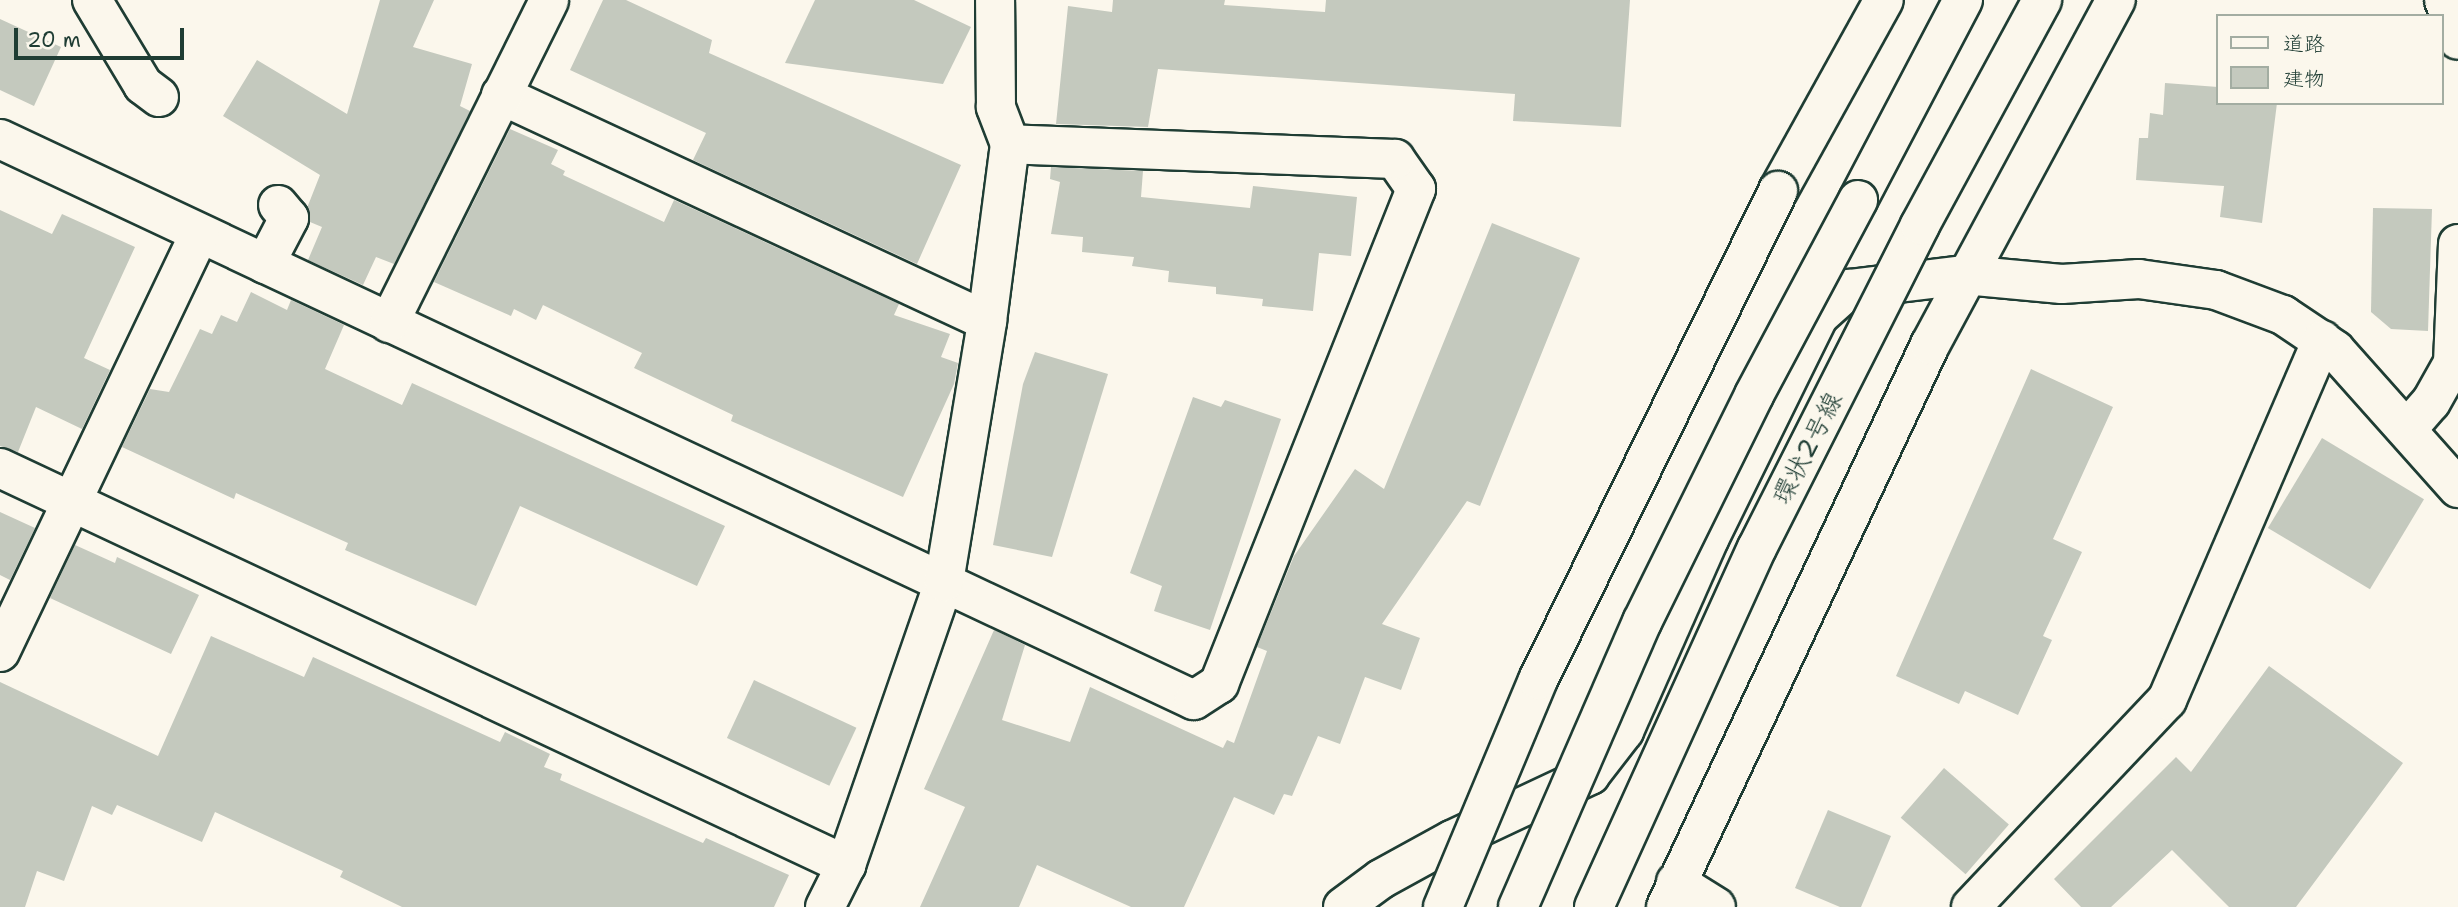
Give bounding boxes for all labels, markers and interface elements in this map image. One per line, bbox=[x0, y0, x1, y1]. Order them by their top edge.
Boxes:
scale bar bbox=[18, 14, 187, 58]
legend bbox=[2216, 14, 2444, 105]
text: 20 m bbox=[27, 26, 81, 54]
text: 道路 bbox=[2283, 30, 2325, 58]
text: 建物 bbox=[2283, 65, 2325, 93]
street label: 環状2号線 bbox=[1765, 386, 1849, 510]

